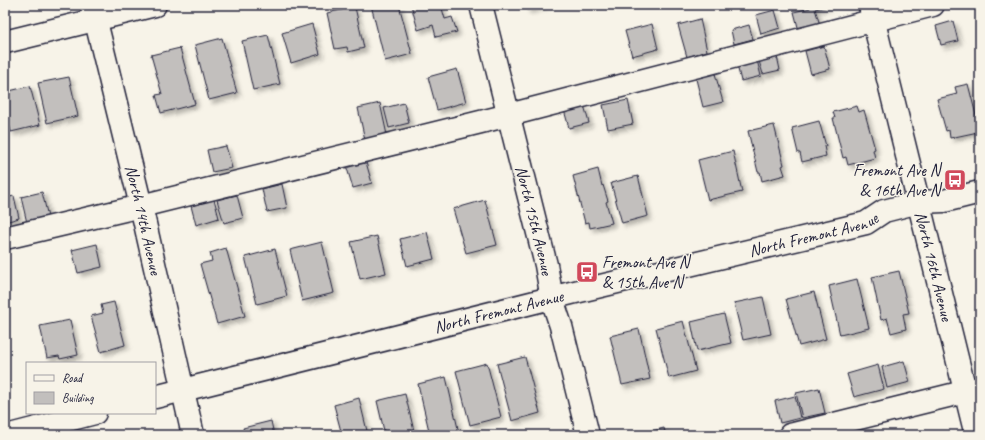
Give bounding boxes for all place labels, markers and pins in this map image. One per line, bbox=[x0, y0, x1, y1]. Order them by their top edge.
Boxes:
place label: Fremont Ave N & 16th Ave N bbox=[853, 160, 943, 201]
bus stop icon: Fremont Ave N & 16th Ave N bbox=[942, 167, 968, 193]
place label: Fremont Ave N & 15th Ave N bbox=[602, 252, 692, 293]
bus stop icon: Fremont Ave N & 15th Ave N bbox=[574, 259, 600, 285]

